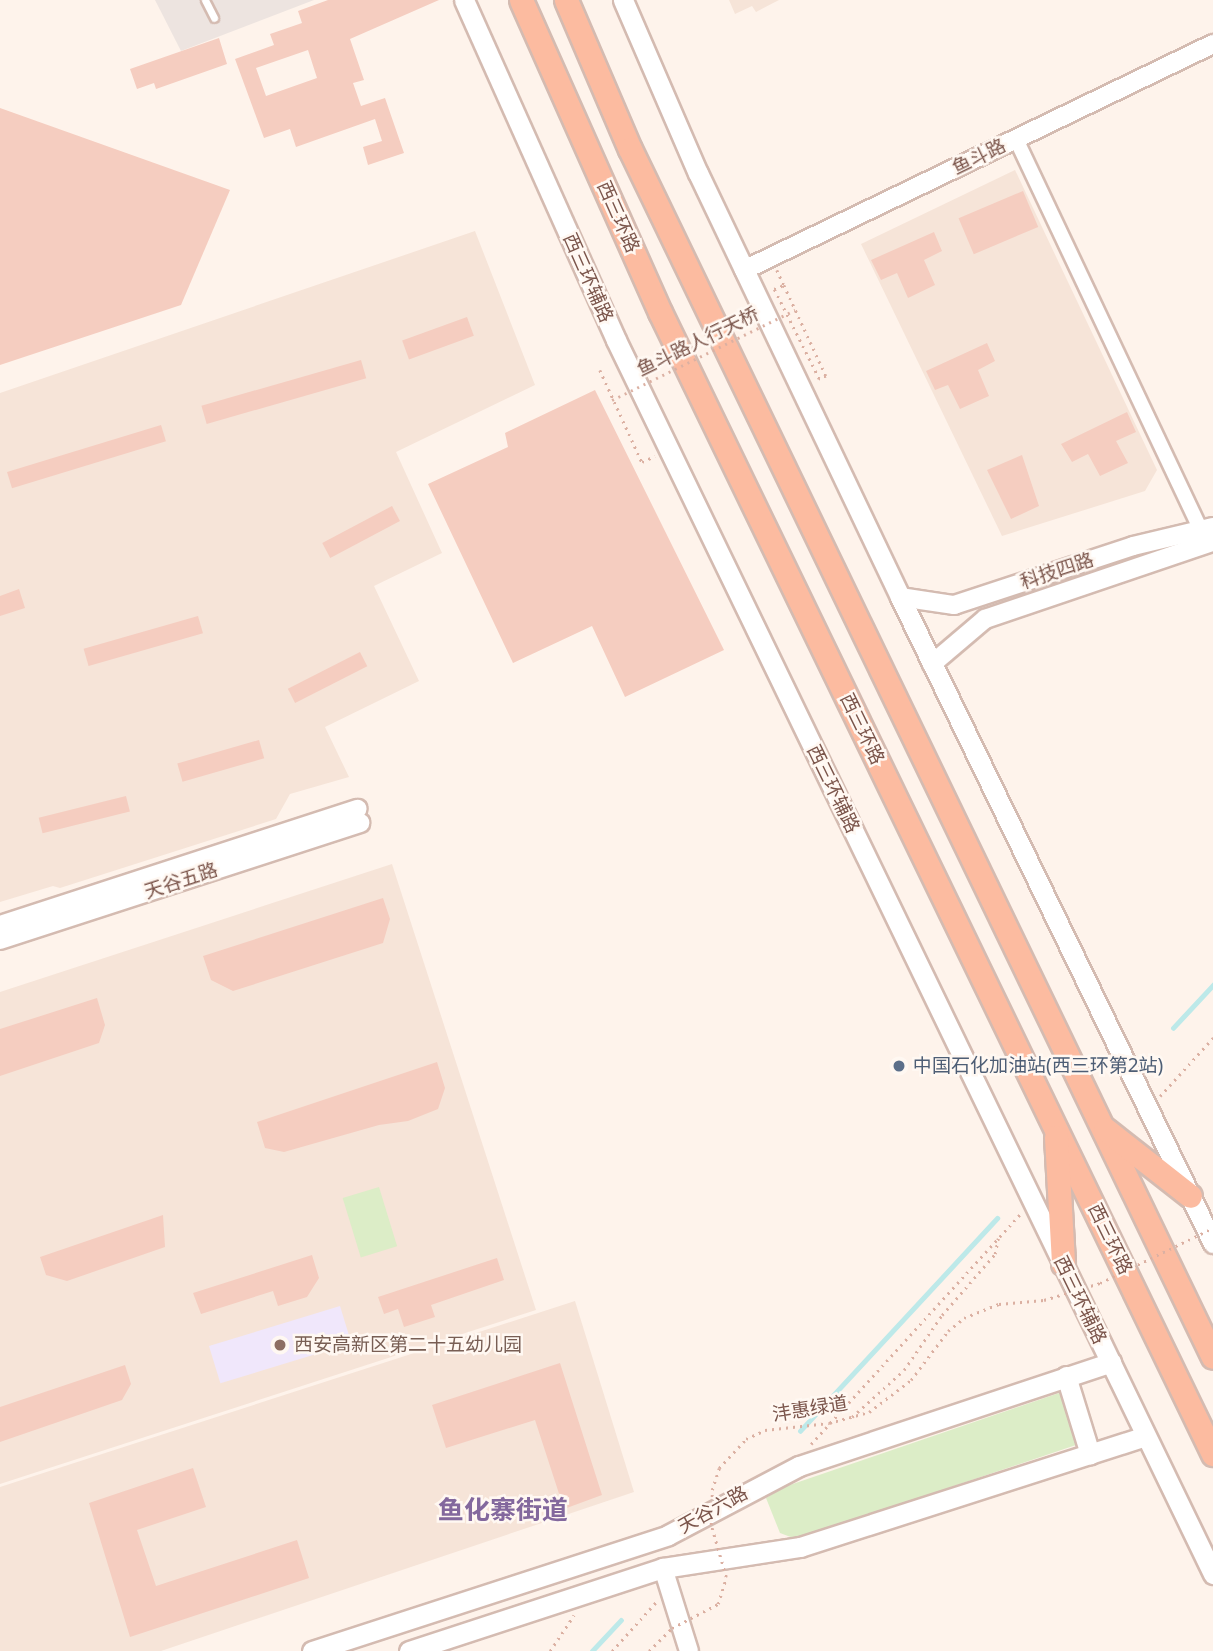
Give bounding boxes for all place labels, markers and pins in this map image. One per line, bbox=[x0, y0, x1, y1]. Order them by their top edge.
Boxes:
place label: 中国石化加油站(西三环第2站) bbox=[913, 1055, 1163, 1077]
marker: 中国石化加油站(西三环第2站) bbox=[891, 1058, 907, 1074]
place label: 西安高新区第二十五幼儿园 bbox=[294, 1334, 522, 1356]
marker: 西安高新区第二十五幼儿园 bbox=[272, 1337, 288, 1353]

